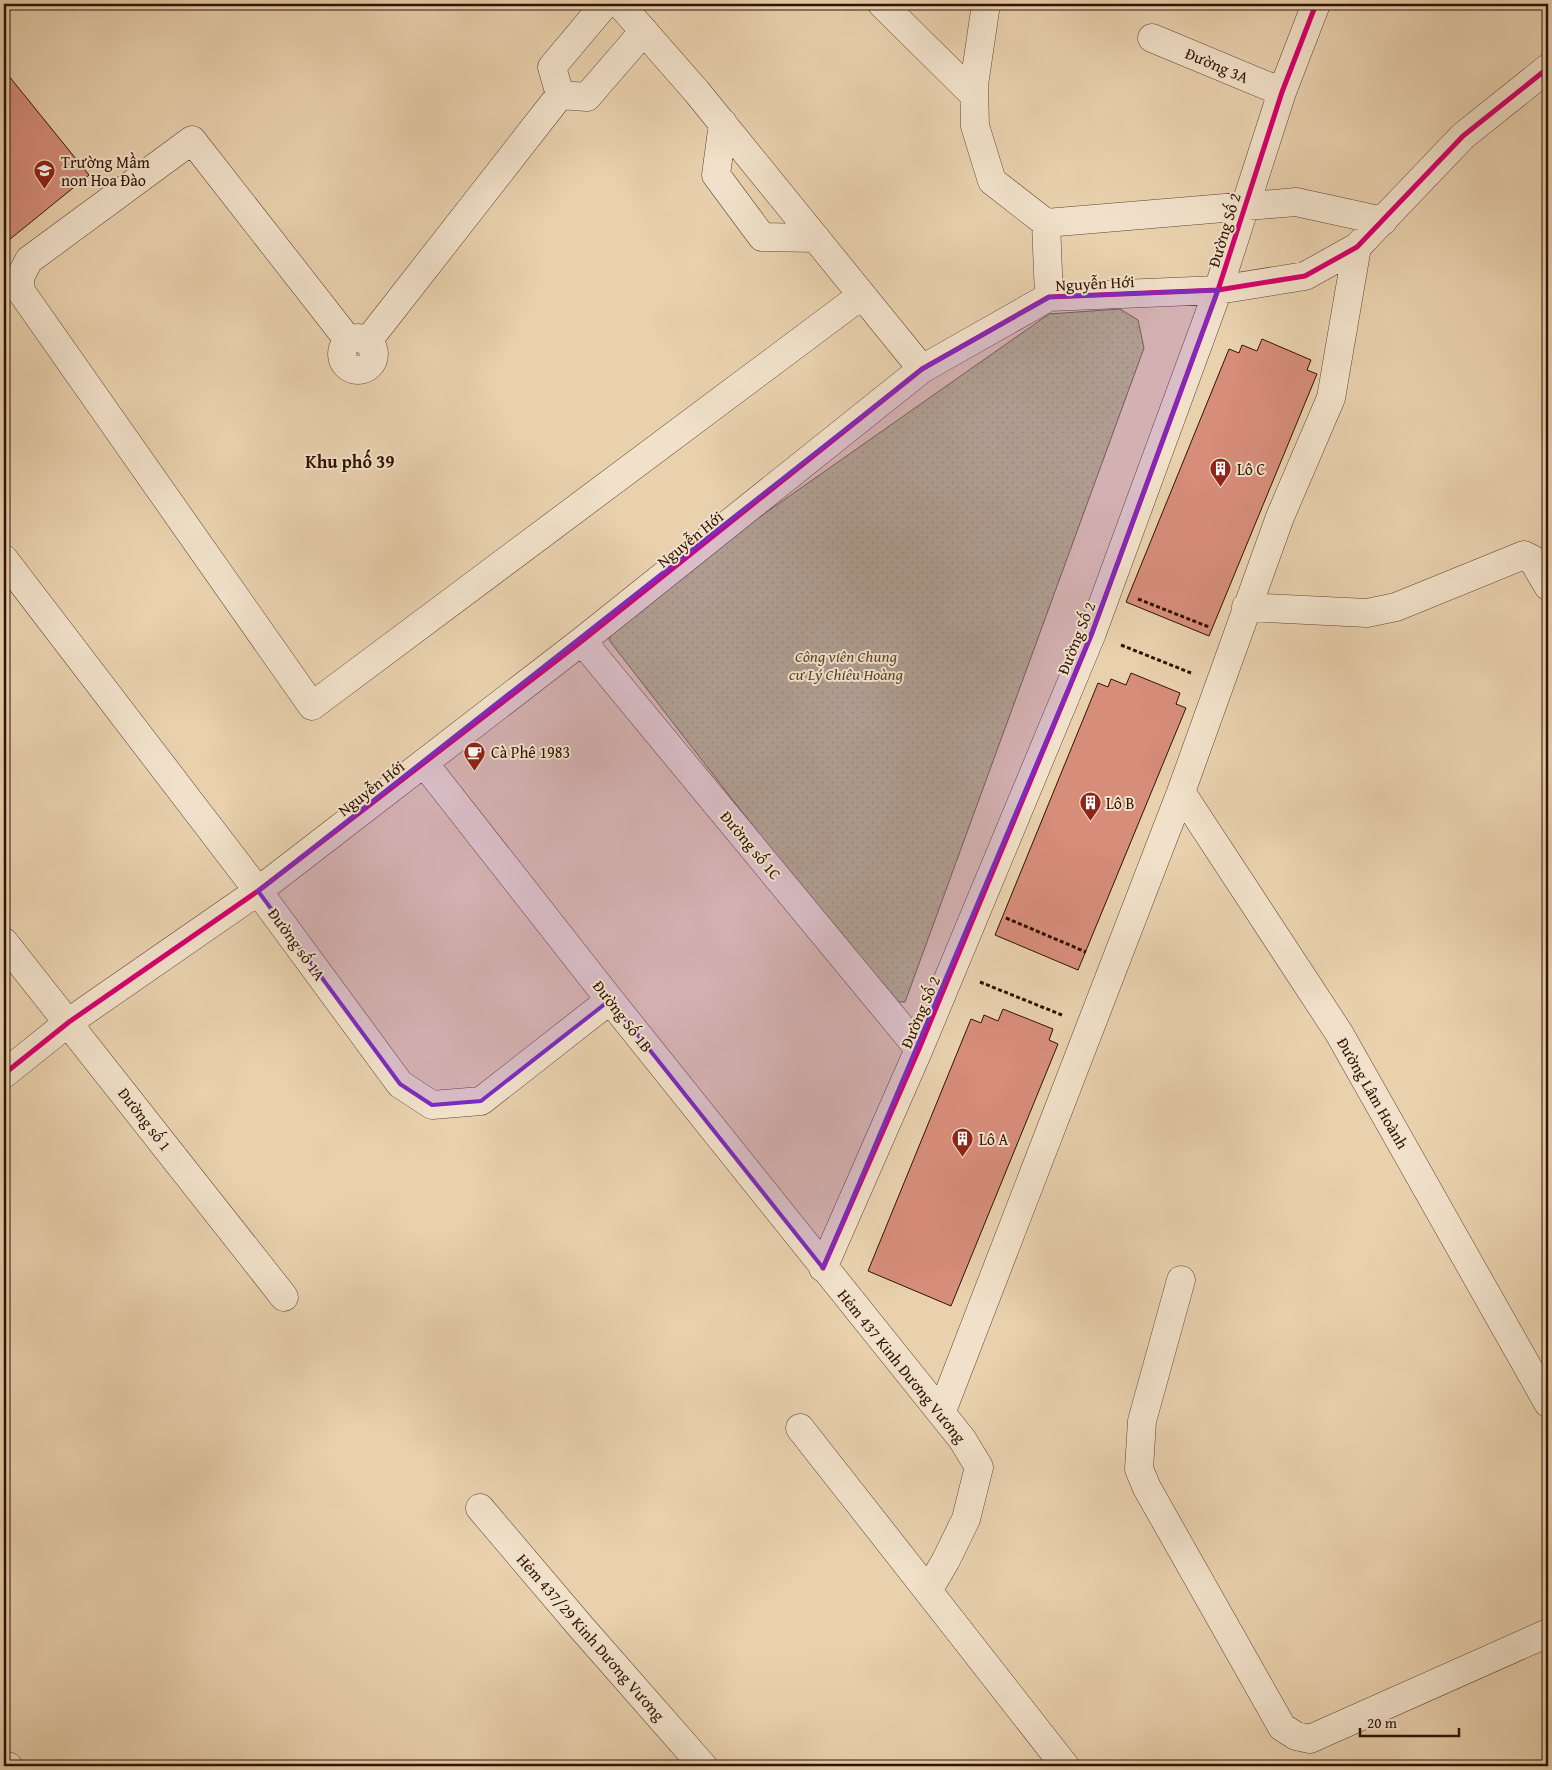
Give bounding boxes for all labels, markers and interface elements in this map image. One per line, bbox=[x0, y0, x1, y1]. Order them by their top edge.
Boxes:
street label: Đường 3A bbox=[1182, 41, 1253, 89]
place label: Trường Mầm non Hoa Đào bbox=[61, 150, 150, 192]
school or university icon: Trường Mầm non Hoa Đào bbox=[33, 159, 57, 190]
street label: Đường Số 2 bbox=[1201, 190, 1247, 270]
street label: Nguyễn Hới bbox=[1055, 269, 1136, 297]
district label: Khu phố 39 bbox=[305, 448, 395, 475]
building icon: Lô C bbox=[1209, 457, 1233, 488]
place label: Lô C bbox=[1237, 457, 1265, 481]
street label: Nguyễn Hới bbox=[652, 504, 729, 573]
street label: Đường Số 2 bbox=[1051, 598, 1101, 678]
park label: Công viên Chung cư Lý Chiêu Hoàng bbox=[789, 644, 904, 686]
cafe icon: Cà Phê 1983 bbox=[463, 740, 487, 771]
place label: Cà Phê 1983 bbox=[491, 740, 570, 764]
street label: Nguyễn Hới bbox=[332, 754, 410, 822]
building icon: Lô B bbox=[1078, 791, 1102, 822]
place label: Lô B bbox=[1106, 791, 1135, 815]
street label: Đường số 1C bbox=[715, 805, 787, 885]
street label: Đường số 1A bbox=[262, 903, 332, 986]
street label: Đường Số 2 bbox=[894, 972, 946, 1052]
street label: Đường Số 1B bbox=[587, 975, 659, 1057]
street label: Đường Lâm Hoành bbox=[1331, 1033, 1415, 1153]
street label: Đường số 1 bbox=[112, 1082, 178, 1156]
building icon: Lô A bbox=[951, 1127, 975, 1158]
place label: Lô A bbox=[979, 1127, 1008, 1151]
street label: Hẻm 437 Kinh Dương Vương bbox=[832, 1284, 972, 1448]
street label: Hẻm 437/29 Kinh Dương Vương bbox=[511, 1548, 671, 1726]
scale bar bbox=[1360, 1705, 1458, 1737]
text: 20 m bbox=[1367, 1712, 1398, 1733]

